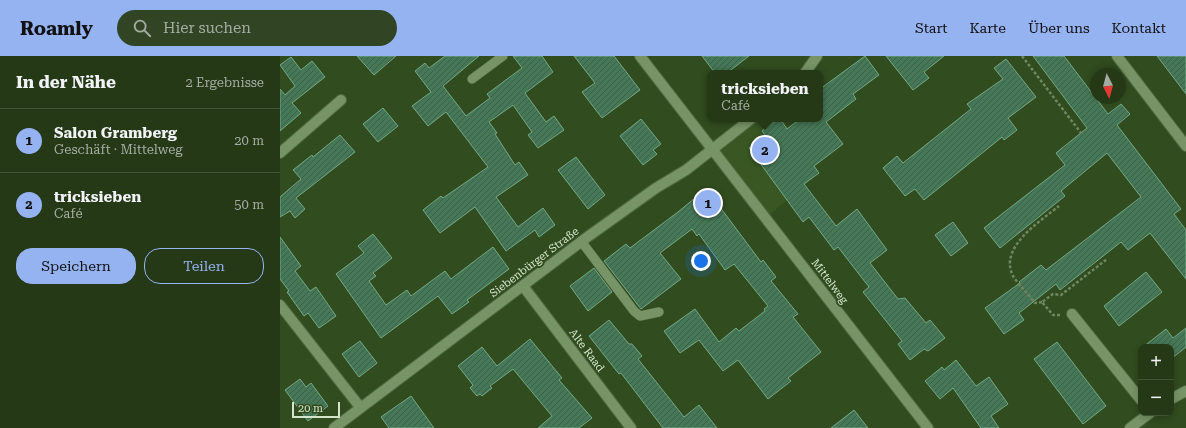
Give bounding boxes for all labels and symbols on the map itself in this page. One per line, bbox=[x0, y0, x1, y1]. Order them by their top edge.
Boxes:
north arrow bbox=[1090, 68, 1126, 104]
pin: 2 bbox=[752, 135, 778, 165]
pin: 1 bbox=[695, 188, 721, 218]
street label: Siebenbürger Straße bbox=[487, 225, 581, 300]
your location bbox=[691, 251, 711, 271]
street label: Mittelweg bbox=[809, 256, 851, 307]
street label: Alte Raad bbox=[566, 326, 607, 374]
scale bar bbox=[292, 400, 340, 419]

